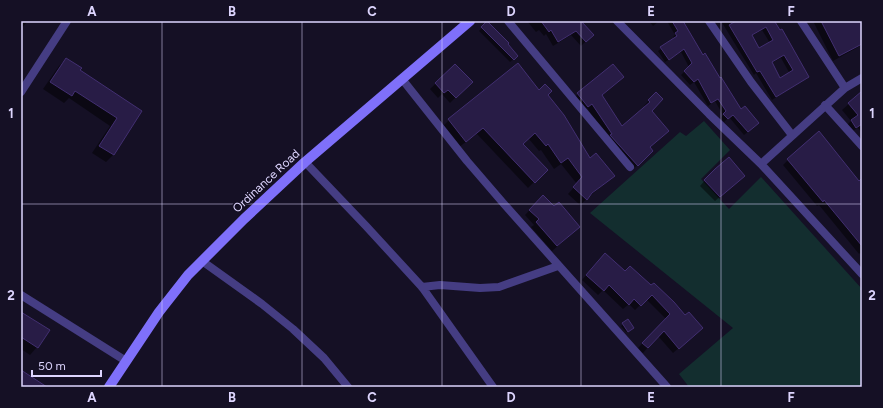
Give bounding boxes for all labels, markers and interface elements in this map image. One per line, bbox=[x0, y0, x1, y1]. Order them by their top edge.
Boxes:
text: A bbox=[87, 4, 97, 19]
text: B bbox=[228, 4, 236, 19]
text: C bbox=[367, 4, 377, 19]
text: D bbox=[506, 4, 516, 19]
text: E bbox=[647, 4, 655, 19]
text: F bbox=[787, 4, 795, 19]
text: 1 bbox=[8, 106, 14, 121]
text: 1 bbox=[869, 106, 875, 121]
street label: Ordinance Road bbox=[230, 146, 302, 216]
text: 2 bbox=[7, 288, 15, 303]
text: 2 bbox=[868, 288, 876, 303]
scale bar bbox=[32, 352, 101, 378]
text: 50 m bbox=[38, 359, 66, 373]
text: A bbox=[87, 390, 97, 405]
text: B bbox=[228, 390, 236, 405]
text: C bbox=[367, 390, 377, 405]
text: D bbox=[506, 390, 516, 405]
text: E bbox=[647, 390, 655, 405]
text: F bbox=[787, 390, 795, 405]

